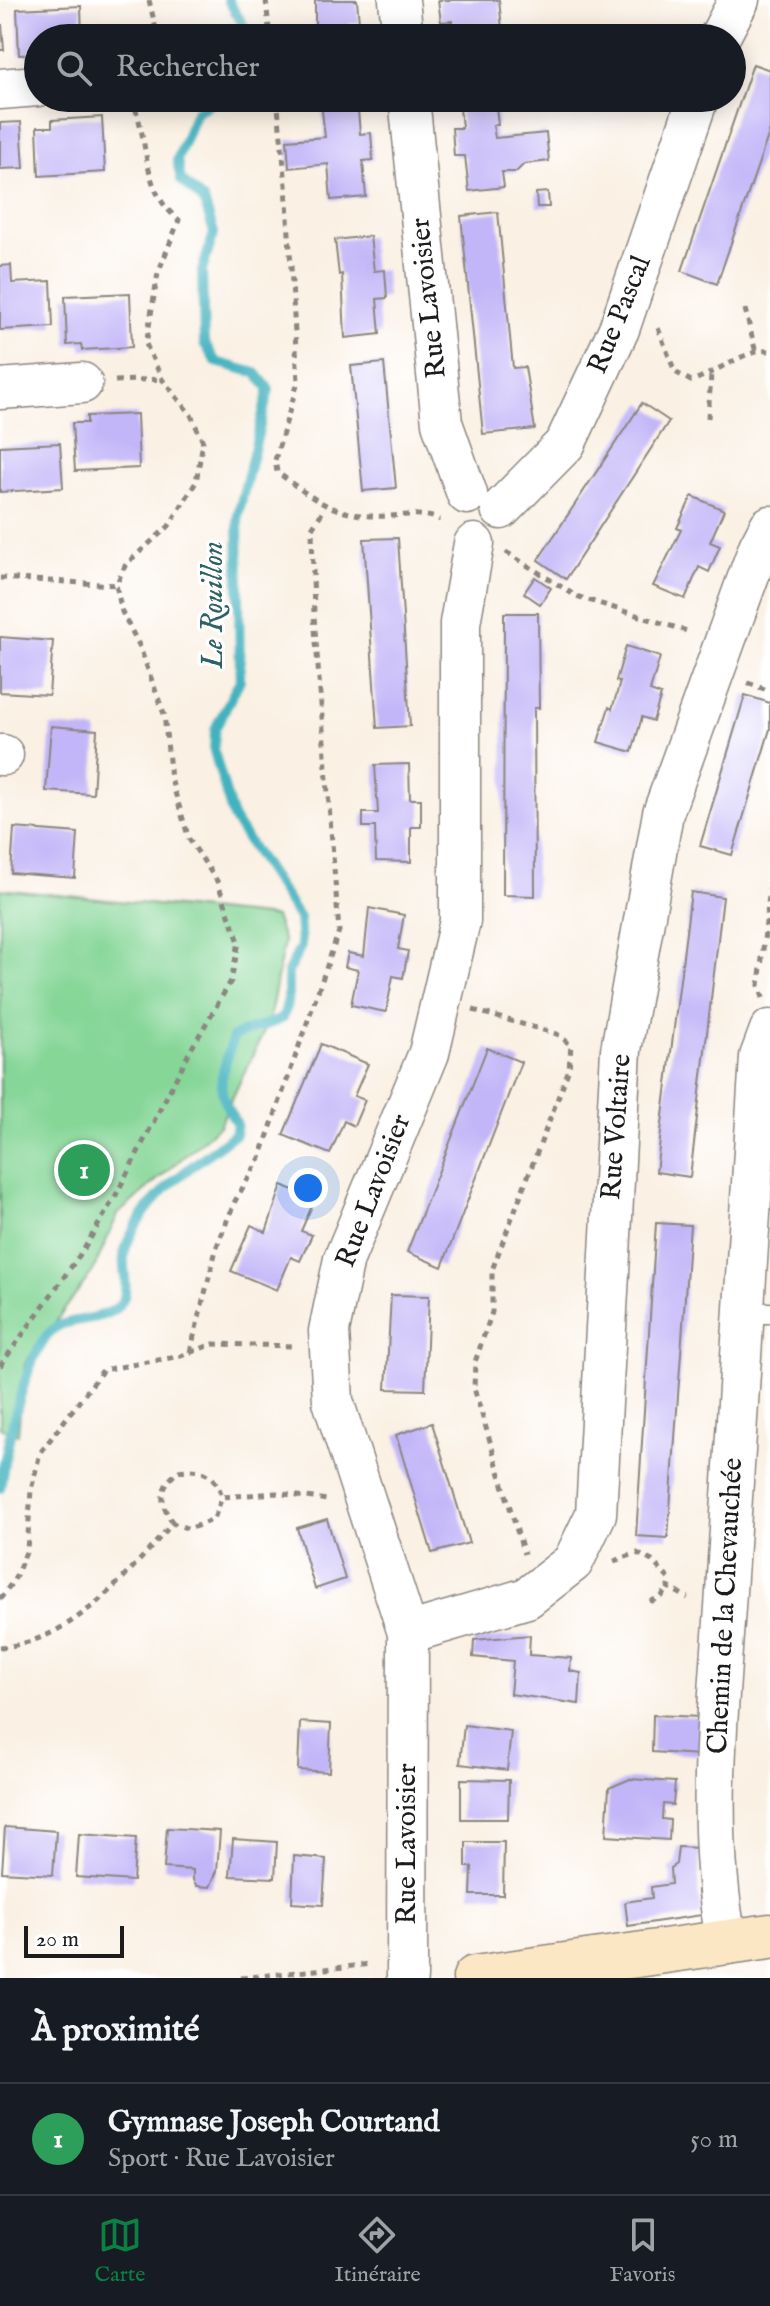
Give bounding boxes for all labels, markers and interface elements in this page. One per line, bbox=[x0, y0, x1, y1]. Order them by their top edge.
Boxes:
search box bbox=[24, 24, 746, 112]
icon: search bbox=[52, 46, 96, 90]
text: Rechercher bbox=[116, 49, 260, 87]
street label: Rue Lavoisier bbox=[403, 216, 455, 380]
street label: Rue Pascal bbox=[580, 250, 660, 379]
water label: Le Rouillon bbox=[195, 541, 233, 670]
street label: Rue Voltaire bbox=[594, 1053, 640, 1201]
street label: Rue Lavoisier bbox=[329, 1109, 419, 1273]
pin: 1 bbox=[58, 1140, 110, 1200]
your location bbox=[288, 1168, 328, 1208]
street label: Chemin de la Chevauchée bbox=[701, 1457, 751, 1755]
street label: Rue Lavoisier bbox=[390, 1763, 425, 1925]
scale bar bbox=[24, 1922, 124, 1958]
text: 20 m bbox=[36, 1926, 79, 1954]
text: À proximité bbox=[32, 2009, 199, 2052]
text: Gymnase Joseph Courtand bbox=[108, 2104, 439, 2142]
text: 1 bbox=[53, 2123, 63, 2156]
text: 50 m bbox=[690, 2123, 738, 2156]
text: Sport · Rue Lavoisier bbox=[108, 2142, 335, 2175]
tab: Carte bbox=[94, 2213, 145, 2289]
tab: Itinéraire bbox=[334, 2213, 421, 2289]
tab: Favoris bbox=[610, 2213, 676, 2289]

